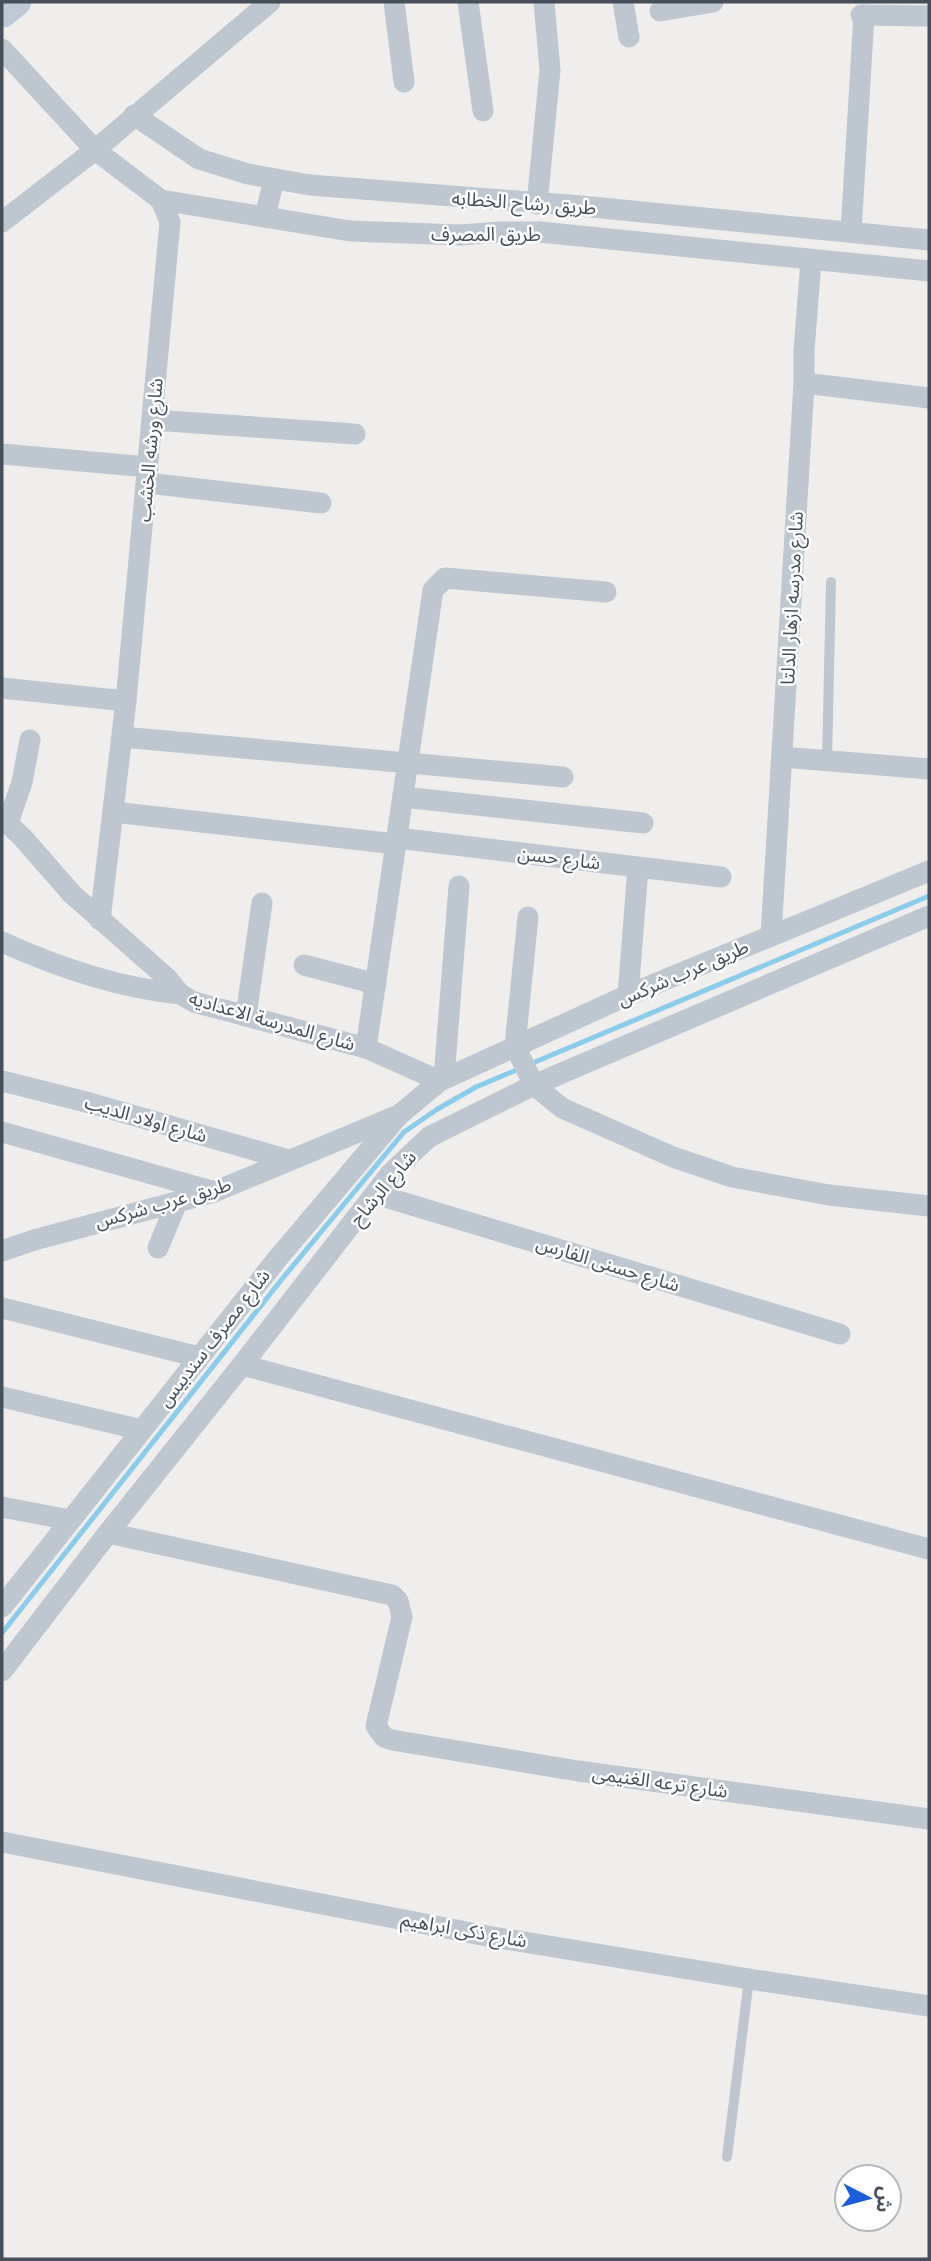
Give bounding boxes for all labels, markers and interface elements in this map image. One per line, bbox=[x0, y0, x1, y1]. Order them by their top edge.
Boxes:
street label: طريق رشاح الخطابه bbox=[451, 186, 597, 222]
street label: طريق المصرف bbox=[431, 223, 541, 246]
street label: شارع ورشه الخشب bbox=[132, 377, 170, 523]
street label: شارع مدرسه ازهار الدلتا bbox=[776, 511, 810, 686]
street label: شارع حسن bbox=[516, 842, 602, 876]
street label: طريق عرب شركس bbox=[614, 935, 752, 1011]
street label: شارع المدرسة الاعداديه bbox=[186, 986, 358, 1058]
street label: شارع اولاد الديب bbox=[82, 1091, 210, 1149]
street label: شارع الرشاح bbox=[345, 1146, 423, 1232]
street label: طريق عرب شركس bbox=[92, 1173, 234, 1233]
street label: شارع حسنى الفارس bbox=[533, 1231, 682, 1299]
street label: شارع مصرف سندبيس bbox=[153, 1265, 276, 1413]
street label: شارع ترعه الغنيمى bbox=[591, 1761, 729, 1805]
street label: شارع ذكى ابراهيم bbox=[399, 1908, 529, 1955]
north arrow bbox=[833, 2163, 903, 2233]
text: ش bbox=[872, 2186, 897, 2214]

